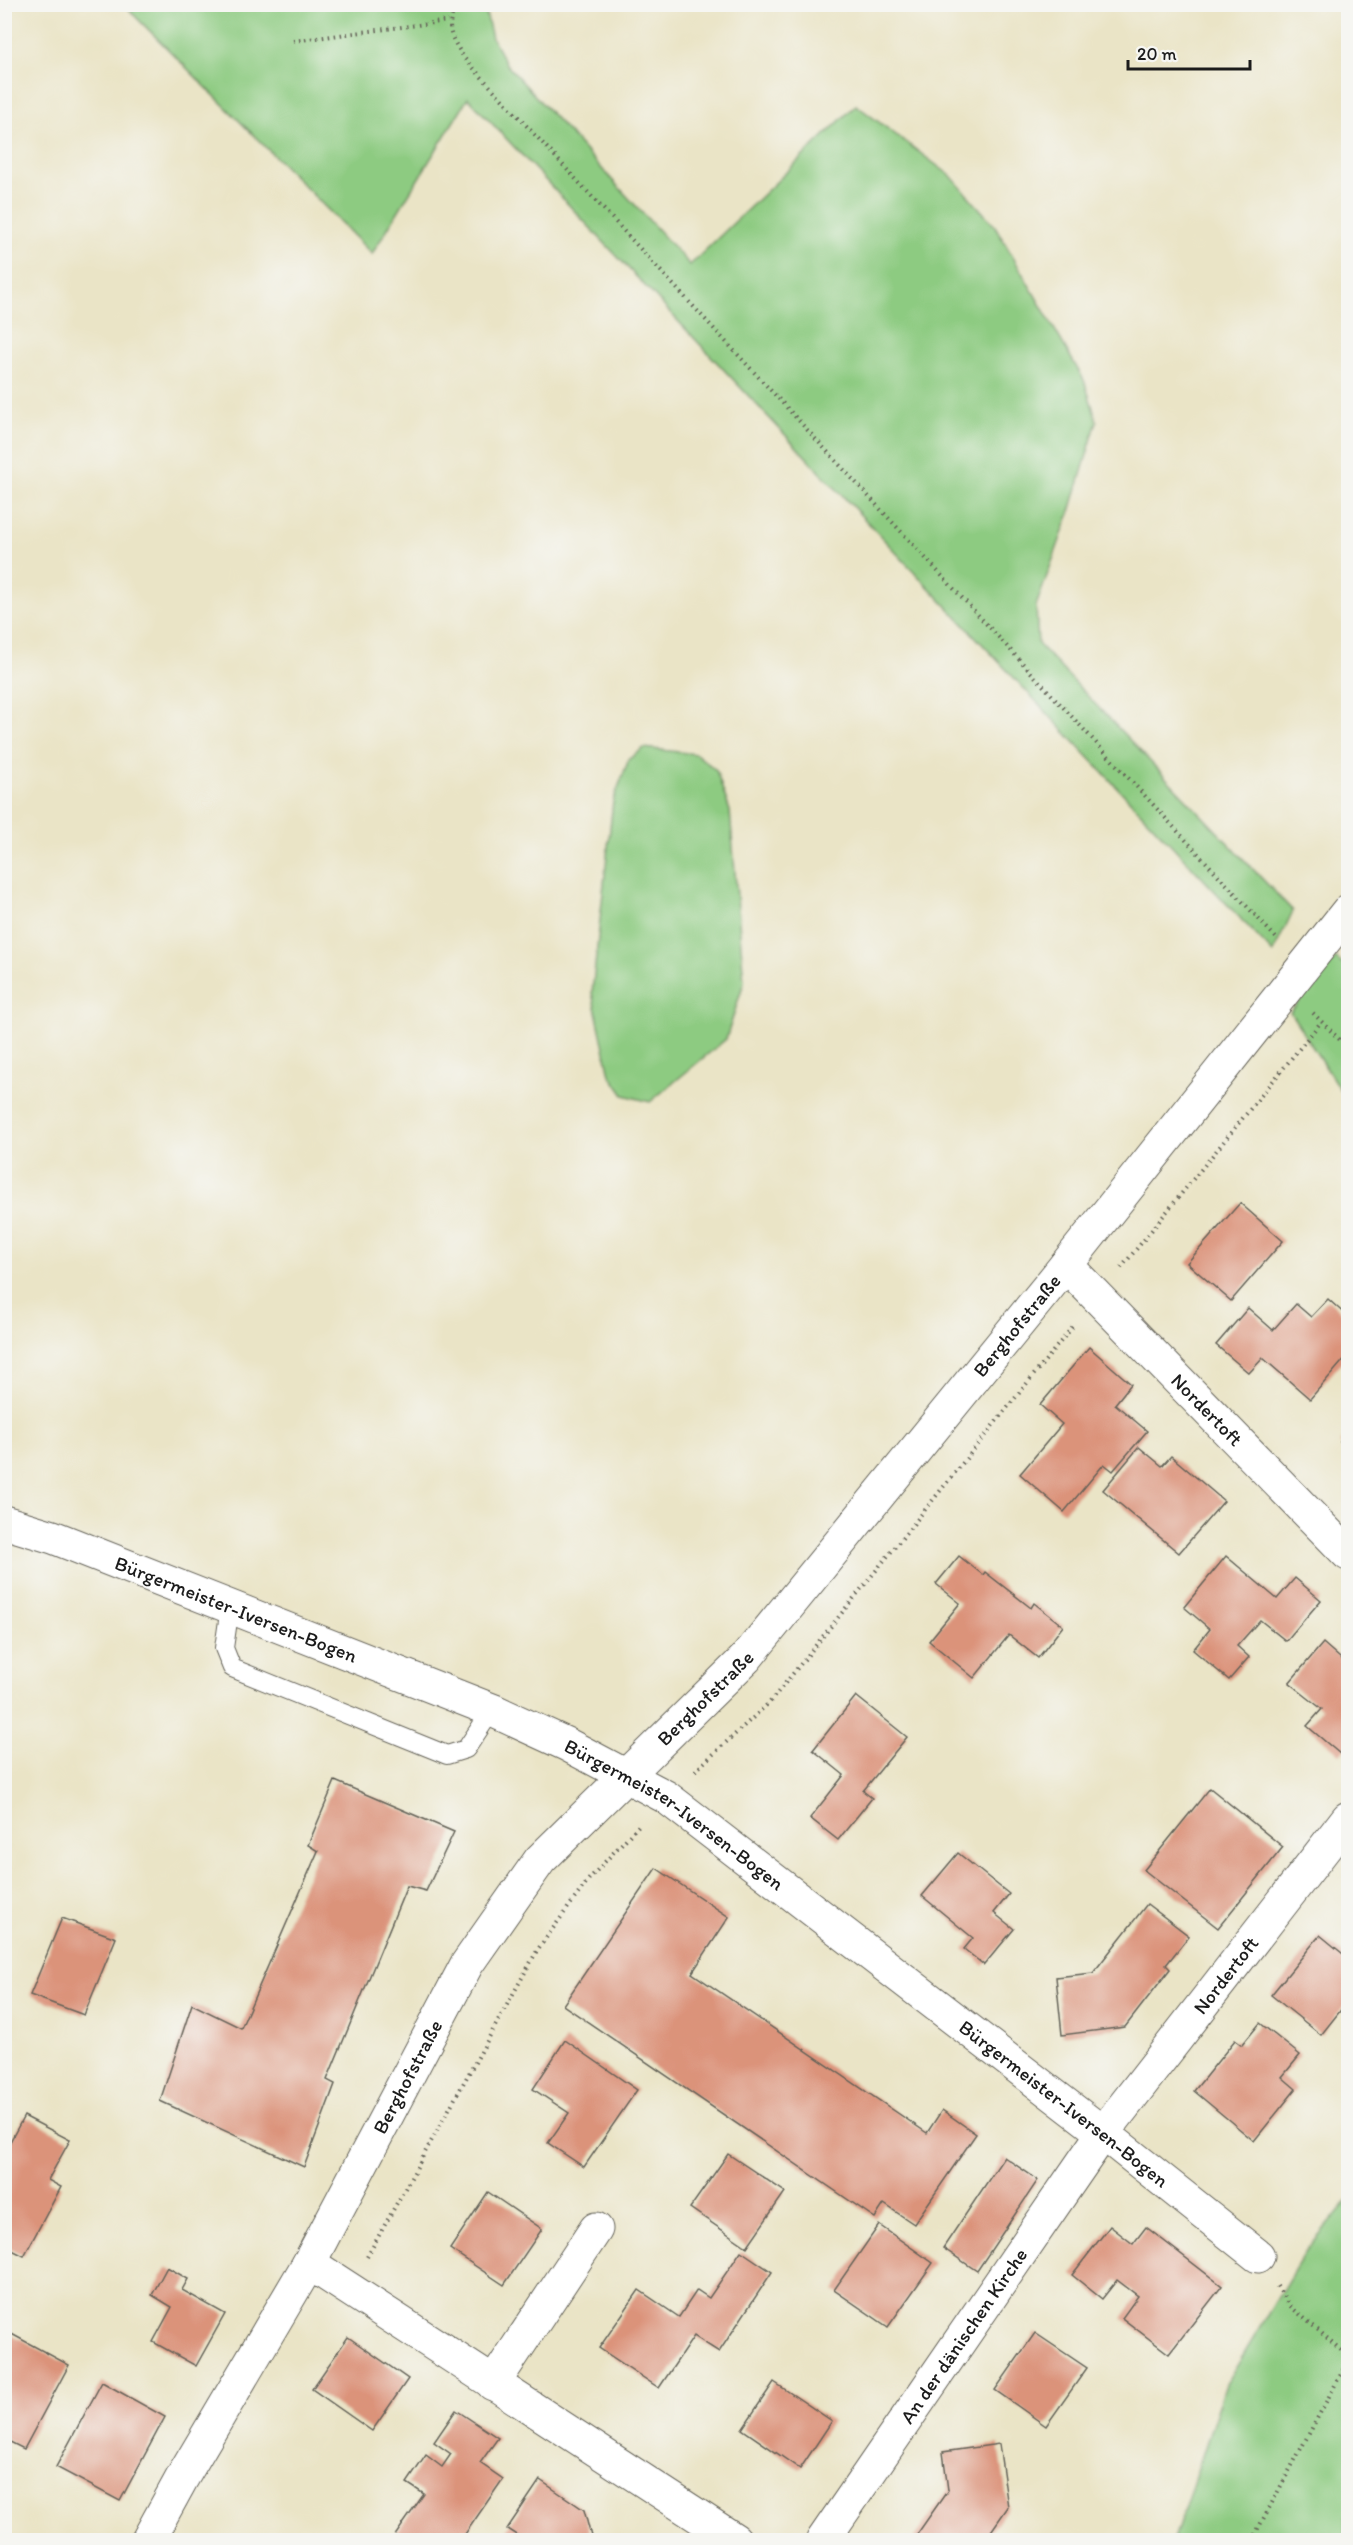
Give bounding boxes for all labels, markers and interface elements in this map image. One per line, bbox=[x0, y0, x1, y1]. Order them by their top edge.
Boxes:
scale bar bbox=[1128, 33, 1250, 71]
text: 20 m bbox=[1137, 43, 1177, 65]
street label: Berghofstraße bbox=[968, 1269, 1066, 1382]
street label: Nordertoft bbox=[1166, 1368, 1248, 1451]
street label: Bürgermeister-Iversen-Bogen bbox=[111, 1551, 361, 1668]
street label: Berghofstraße bbox=[652, 1646, 759, 1751]
street label: Bürgermeister-Iversen-Bogen bbox=[560, 1733, 789, 1895]
street label: Nordertoft bbox=[1188, 1931, 1264, 2019]
street label: Bürgermeister-Iversen-Bogen bbox=[954, 2015, 1173, 2192]
street label: Berghofstraße bbox=[367, 2016, 447, 2138]
street label: An der dänischen Kirche bbox=[895, 2243, 1032, 2428]

